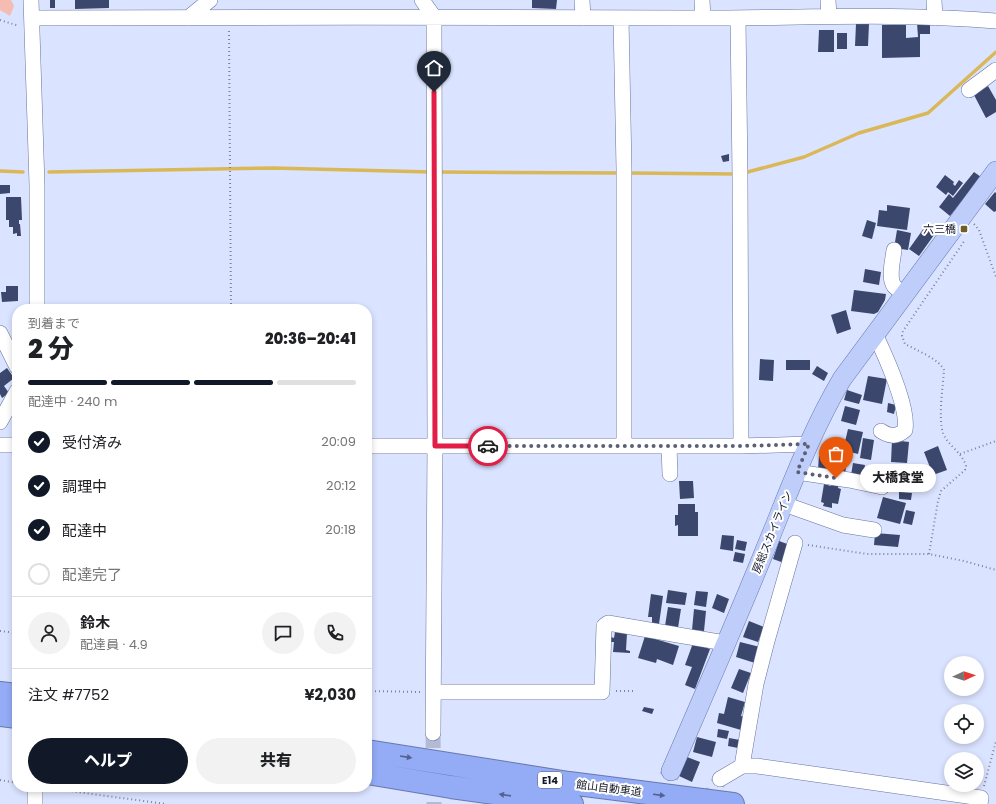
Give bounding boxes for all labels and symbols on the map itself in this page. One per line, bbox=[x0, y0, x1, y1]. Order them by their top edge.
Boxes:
pin bbox=[417, 51, 451, 92]
place label: 六三橋 bbox=[923, 221, 956, 237]
marker: 六三橋 bbox=[959, 224, 969, 234]
courier bbox=[468, 426, 508, 466]
pin bbox=[819, 437, 853, 478]
callout: 大橋食堂 bbox=[860, 464, 936, 492]
street label: 房総スカイライン bbox=[748, 488, 796, 576]
north arrow bbox=[944, 656, 984, 696]
one-way arrow bbox=[399, 755, 412, 761]
road number: E14 bbox=[538, 772, 562, 788]
street label: 館山自動車道 bbox=[575, 776, 643, 800]
one-way arrow bbox=[653, 791, 665, 798]
one-way arrow bbox=[499, 792, 512, 798]

